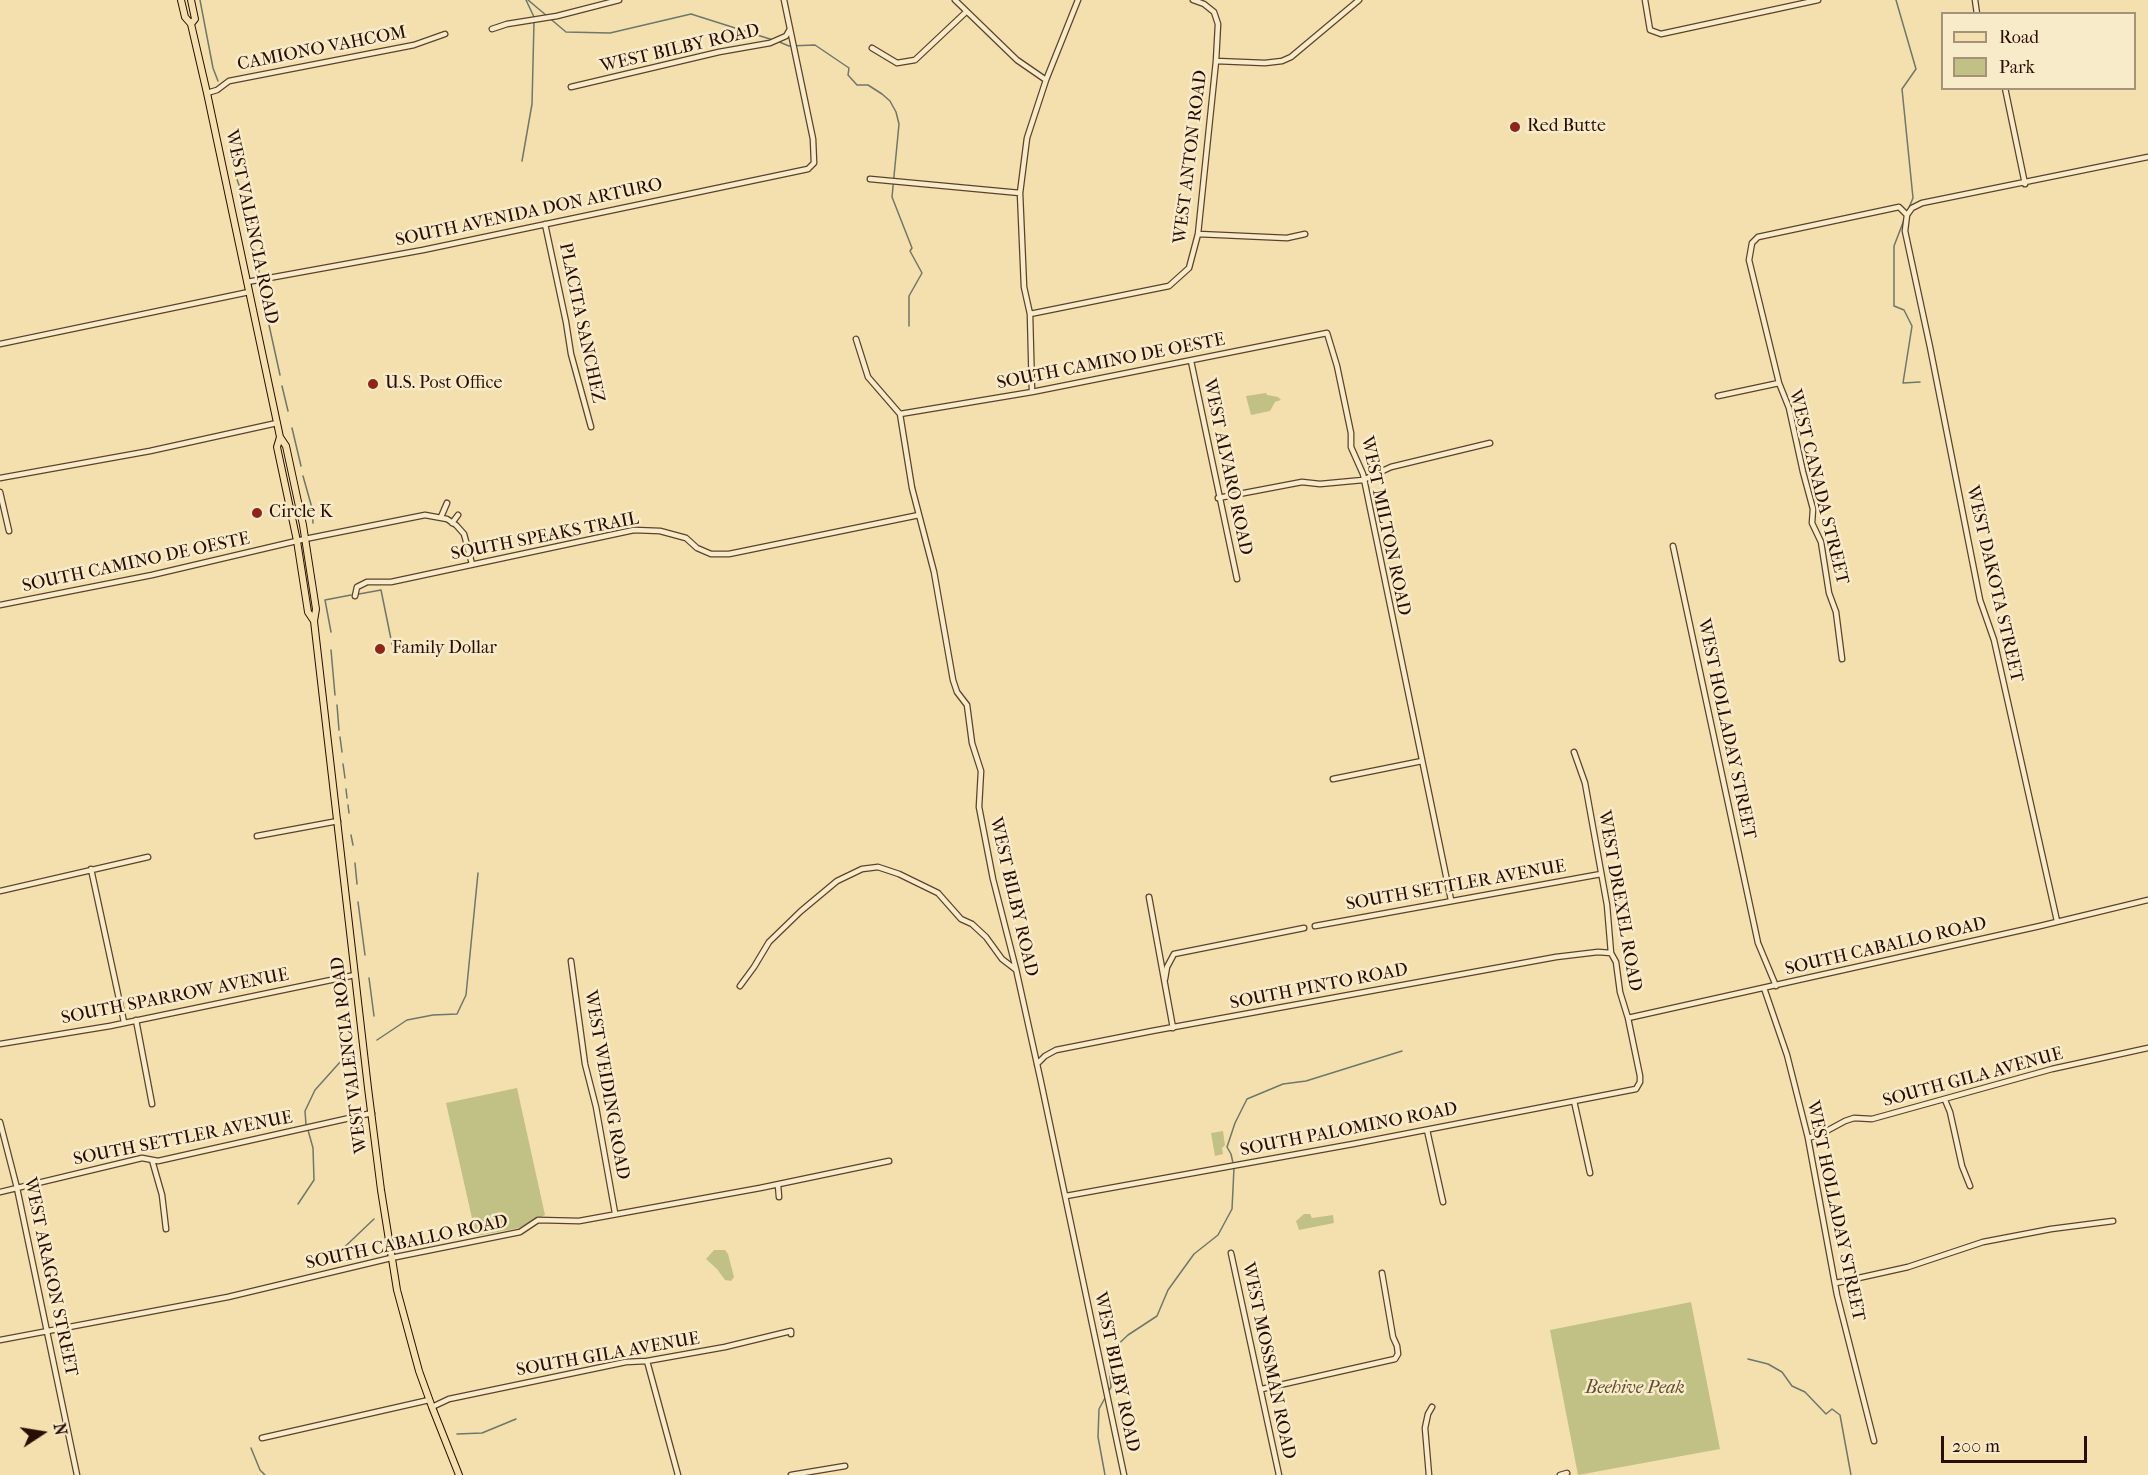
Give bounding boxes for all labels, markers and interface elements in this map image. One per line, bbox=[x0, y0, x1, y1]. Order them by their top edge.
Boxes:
legend bbox=[1941, 12, 2136, 90]
street label: WEST BILBY ROAD bbox=[598, 20, 762, 78]
street label: CAMIONO VAHCOM bbox=[236, 22, 408, 76]
text: Road bbox=[1999, 27, 2039, 48]
text: Park bbox=[1999, 57, 2035, 78]
street label: WEST ANTON ROAD bbox=[1170, 69, 1212, 245]
place label: Red Butte bbox=[1527, 116, 1606, 138]
marker: Red Butte bbox=[1508, 120, 1522, 134]
street label: WEST VALENCIA ROAD bbox=[220, 128, 282, 326]
street label: SOUTH AVENIDA DON ARTURO bbox=[393, 174, 665, 252]
street label: PLACITA SANCHEZ bbox=[553, 241, 609, 405]
street label: SOUTH CAMINO DE OESTE bbox=[995, 329, 1227, 395]
place label: U.S. Post Office bbox=[385, 373, 502, 395]
marker: U.S. Post Office bbox=[366, 377, 380, 391]
street label: WEST ALVARO ROAD bbox=[1198, 377, 1256, 557]
street label: WEST CANADA STREET bbox=[1783, 387, 1853, 587]
street label: WEST MILTON ROAD bbox=[1355, 434, 1415, 618]
street label: WEST DAKOTA STREET bbox=[1961, 484, 2027, 684]
place label: Circle K bbox=[269, 502, 332, 524]
marker: Circle K bbox=[250, 506, 264, 520]
street label: SOUTH SPEAKS TRAIL bbox=[449, 508, 641, 566]
street label: SOUTH CAMINO DE OESTE bbox=[20, 528, 252, 598]
street label: WEST HOLLADAY STREET bbox=[1692, 617, 1760, 841]
place label: Family Dollar bbox=[392, 638, 497, 660]
marker: Family Dollar bbox=[373, 642, 387, 656]
street label: WEST DREXEL ROAD bbox=[1592, 809, 1646, 993]
street label: WEST BILBY ROAD bbox=[984, 815, 1042, 979]
street label: SOUTH SETTLER AVENUE bbox=[1344, 856, 1568, 916]
street label: SOUTH CABALLO ROAD bbox=[1783, 913, 1989, 981]
street label: WEST VALENCIA ROAD bbox=[327, 955, 373, 1155]
street label: SOUTH PINTO ROAD bbox=[1228, 959, 1410, 1015]
street label: SOUTH SPARROW AVENUE bbox=[59, 964, 291, 1030]
street label: WEST WEIDING ROAD bbox=[579, 989, 633, 1181]
street label: SOUTH GILA AVENUE bbox=[1880, 1044, 2066, 1112]
street label: SOUTH PALOMINO ROAD bbox=[1238, 1098, 1460, 1162]
street label: WEST HOLLADAY STREET bbox=[1801, 1099, 1869, 1323]
street label: SOUTH SETTLER AVENUE bbox=[71, 1107, 295, 1171]
street label: WEST ARAGON STREET bbox=[18, 1176, 82, 1378]
street label: SOUTH CABALLO ROAD bbox=[304, 1211, 510, 1275]
street label: WEST MOSSMAN ROAD bbox=[1237, 1261, 1299, 1461]
street label: WEST BILBY ROAD bbox=[1089, 1290, 1143, 1454]
street label: SOUTH GILA AVENUE bbox=[515, 1328, 701, 1382]
park label: Beehive Peak bbox=[1585, 1378, 1685, 1400]
north arrow bbox=[12, 1403, 72, 1463]
text: N bbox=[50, 1421, 71, 1437]
scale bar bbox=[1944, 1424, 2090, 1462]
text: 200 m bbox=[1952, 1436, 2000, 1457]

